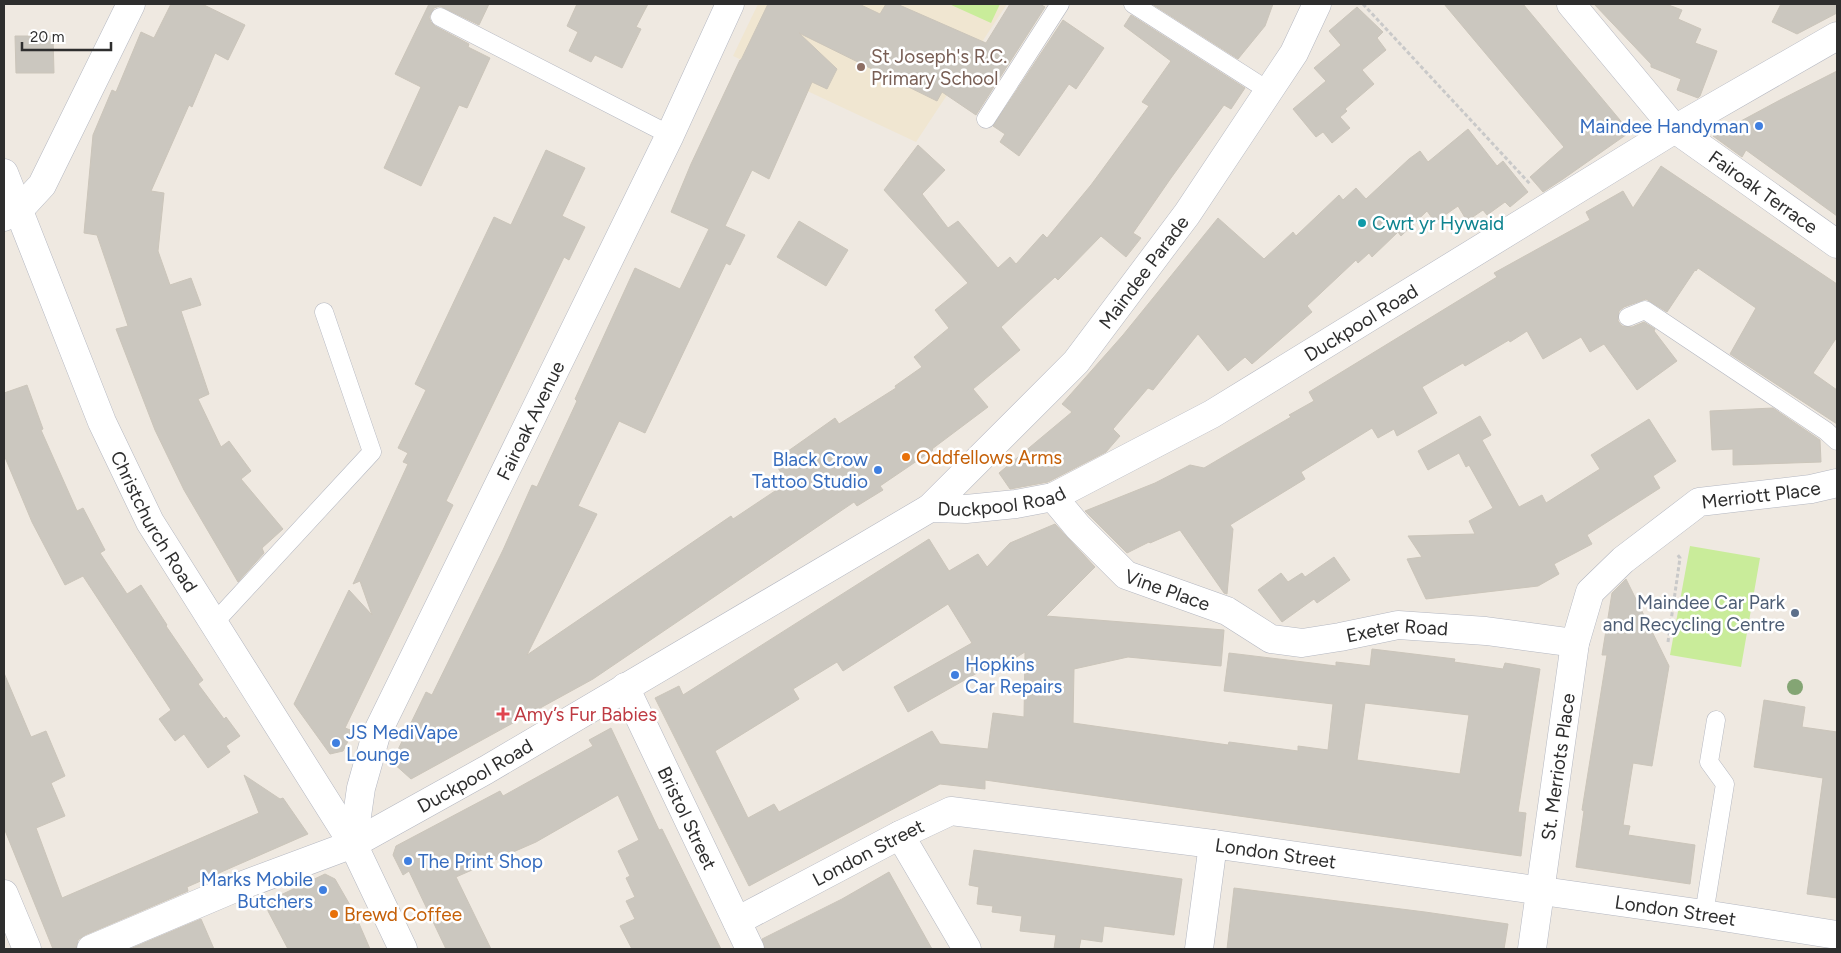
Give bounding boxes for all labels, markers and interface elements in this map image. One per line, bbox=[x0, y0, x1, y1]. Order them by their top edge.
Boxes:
scale bar bbox=[22, 20, 111, 52]
text: 20 m bbox=[30, 28, 64, 46]
place label: St Joseph's R.C. Primary School bbox=[871, 45, 1007, 90]
marker: St Joseph's R.C. Primary School bbox=[855, 61, 867, 73]
place label: Maindee Handyman bbox=[1580, 115, 1749, 138]
marker: Maindee Handyman bbox=[1753, 120, 1765, 132]
street label: Fairoak Terrace bbox=[1704, 146, 1822, 239]
street label: Maindee Parade bbox=[1094, 211, 1194, 333]
place label: Cwrt yr Hywaid bbox=[1372, 212, 1504, 235]
marker: Cwrt yr Hywaid bbox=[1356, 217, 1368, 229]
street label: Duckpool Road bbox=[1300, 279, 1422, 367]
street label: Fairoak Avenue bbox=[492, 357, 569, 484]
place label: Oddfellows Arms bbox=[916, 446, 1062, 469]
street label: Christchurch Road bbox=[106, 447, 202, 597]
place label: Black Crow Tattoo Studio bbox=[752, 448, 868, 493]
marker: Oddfellows Arms bbox=[900, 451, 912, 463]
marker: Black Crow Tattoo Studio bbox=[872, 464, 884, 476]
street label: Merriott Place bbox=[1700, 476, 1823, 514]
street label: Duckpool Road bbox=[937, 481, 1070, 521]
street label: Vine Place bbox=[1122, 565, 1213, 616]
place label: Maindee Car Park and Recycling Centre bbox=[1603, 591, 1786, 636]
marker: Maindee Car Park and Recycling Centre bbox=[1789, 607, 1801, 619]
street label: Exeter Road bbox=[1344, 614, 1449, 647]
place label: Hopkins Car Repairs bbox=[965, 653, 1063, 698]
marker: Hopkins Car Repairs bbox=[949, 669, 961, 681]
street label: St. Merriots Place bbox=[1536, 692, 1580, 842]
place label: Amy’s Fur Babies bbox=[514, 703, 657, 726]
marker: Amy’s Fur Babies bbox=[496, 707, 510, 721]
place label: JS MediVape Lounge bbox=[346, 721, 458, 766]
street label: Duckpool Road bbox=[413, 734, 537, 818]
marker: JS MediVape Lounge bbox=[330, 737, 342, 749]
street label: Bristol Street bbox=[653, 763, 721, 873]
street label: London Street bbox=[809, 814, 928, 891]
street label: London Street bbox=[1213, 833, 1338, 873]
place label: The Print Shop bbox=[418, 850, 543, 873]
marker: The Print Shop bbox=[402, 855, 414, 867]
place label: Marks Mobile Butchers bbox=[201, 868, 313, 913]
marker: Marks Mobile Butchers bbox=[317, 884, 329, 896]
street label: London Street bbox=[1613, 890, 1738, 931]
place label: Brewd Coffee bbox=[344, 903, 462, 926]
marker: Brewd Coffee bbox=[328, 908, 340, 920]

